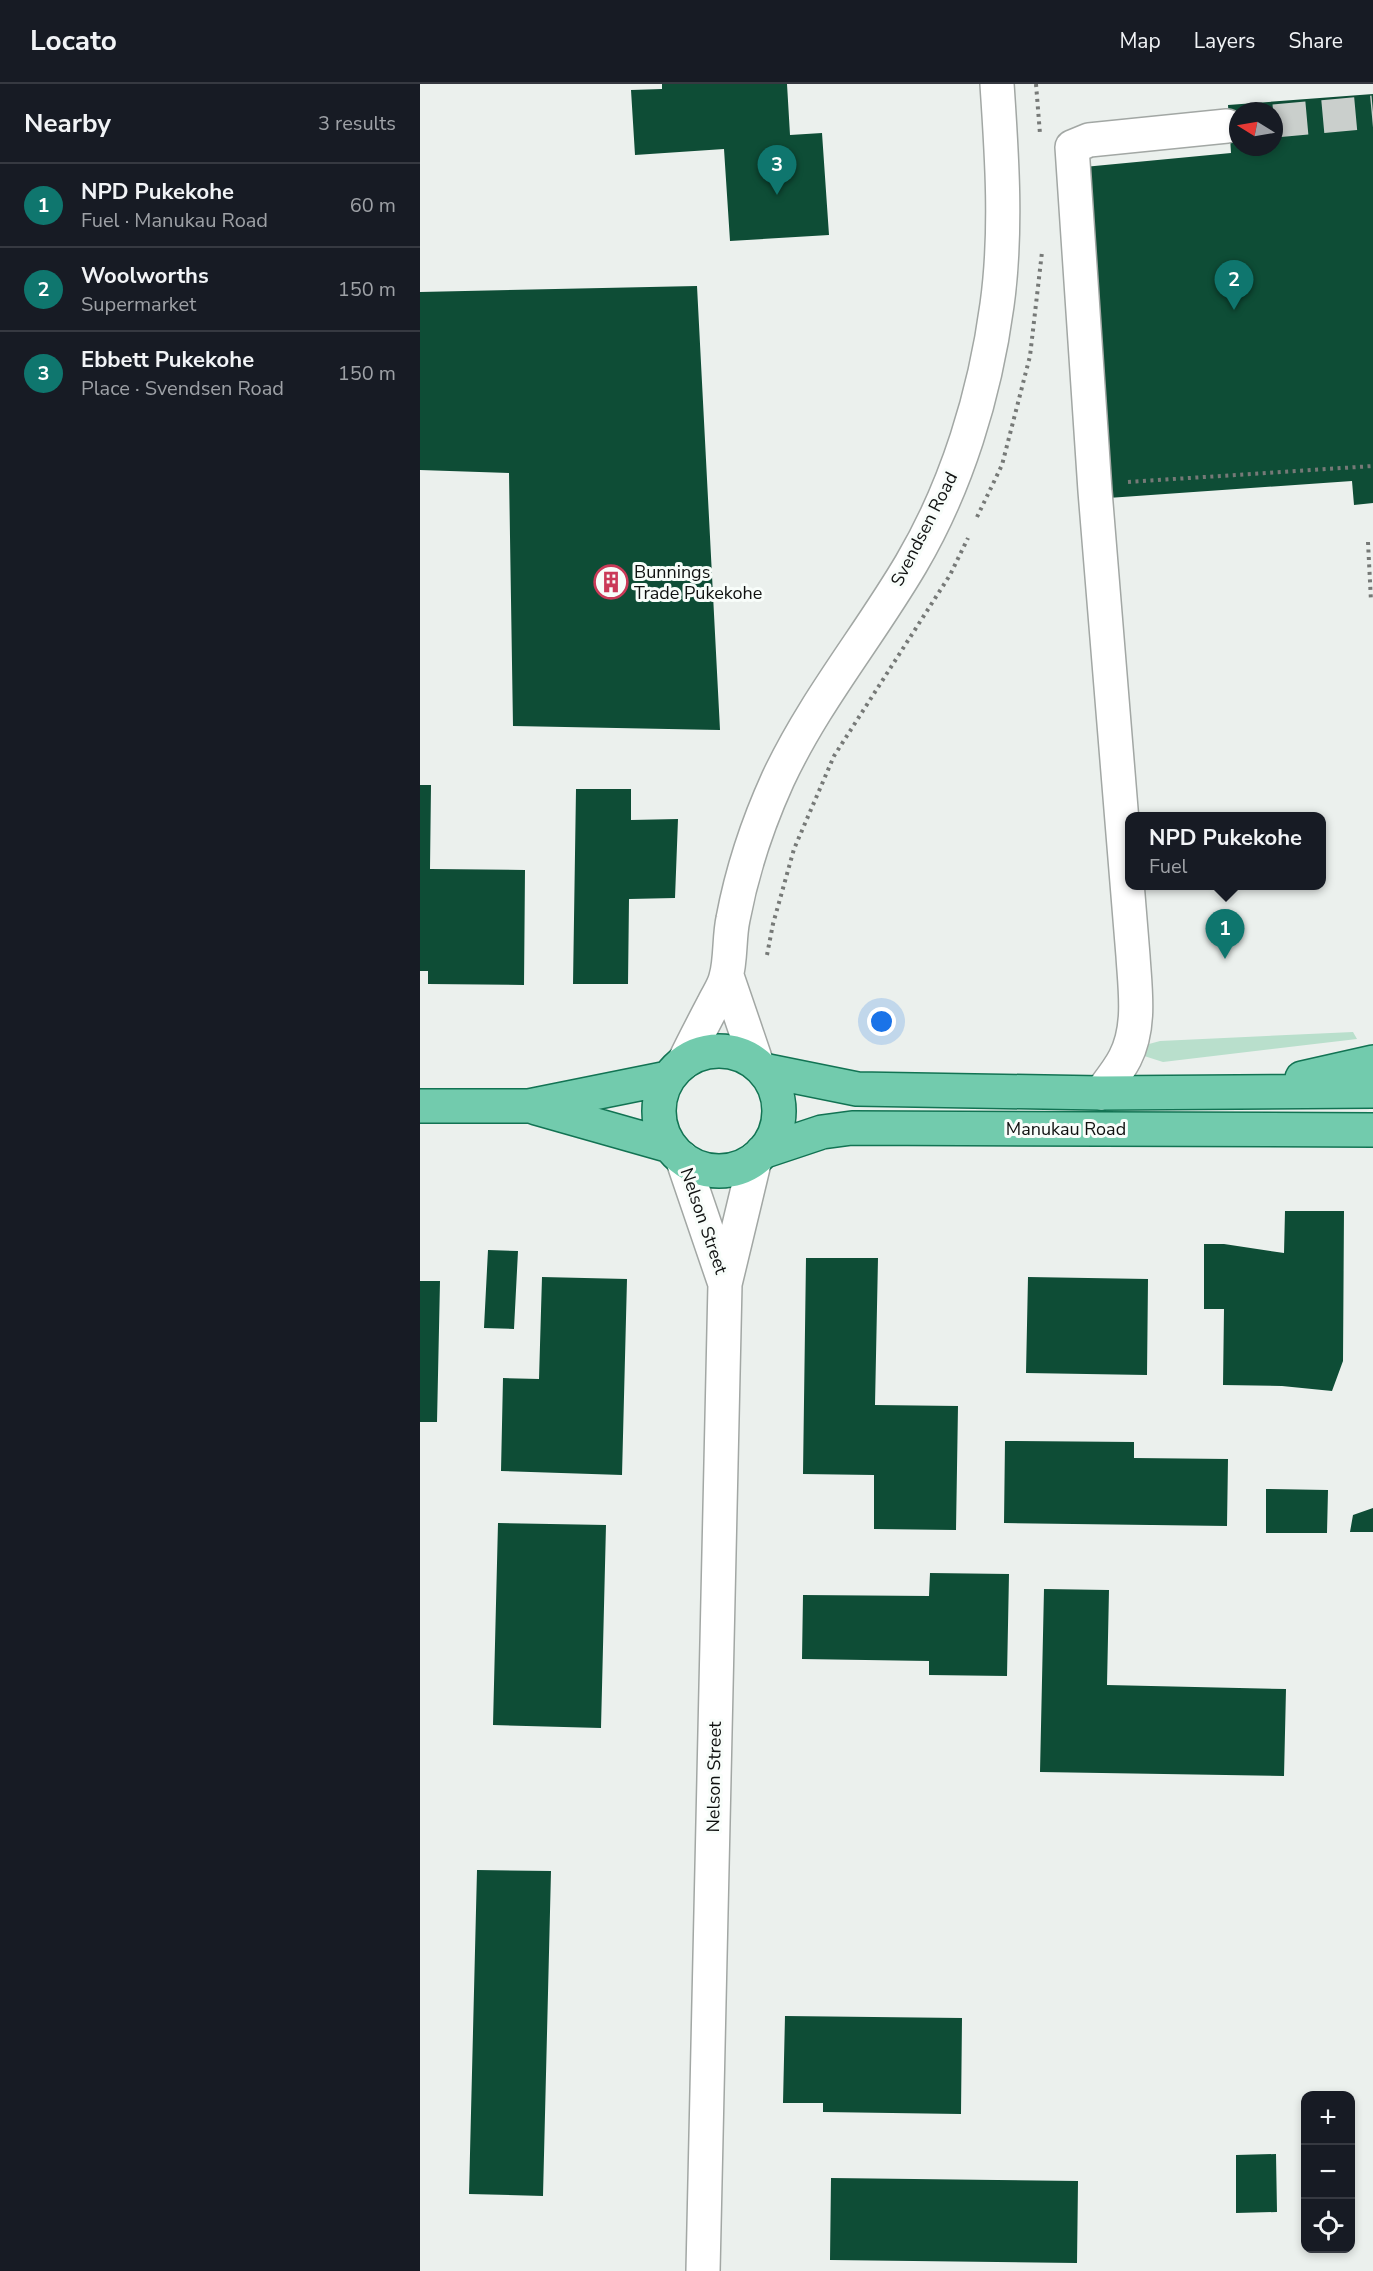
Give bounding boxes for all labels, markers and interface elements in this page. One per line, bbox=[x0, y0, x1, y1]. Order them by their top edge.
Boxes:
text: Locato bbox=[30, 22, 117, 60]
text: Map bbox=[1119, 27, 1161, 55]
text: Layers bbox=[1194, 27, 1255, 55]
text: Share bbox=[1288, 27, 1343, 55]
north arrow bbox=[1229, 102, 1283, 156]
text: Nearby bbox=[24, 106, 111, 141]
text: 3 results bbox=[318, 110, 396, 137]
pin: 3 bbox=[758, 146, 796, 195]
text: NPD Pukekohe bbox=[81, 177, 234, 207]
text: 1 bbox=[38, 192, 50, 219]
text: 60 m bbox=[350, 192, 396, 219]
text: Fuel · Manukau Road bbox=[81, 207, 268, 234]
pin: 2 bbox=[1214, 260, 1254, 310]
text: Woolworths bbox=[81, 261, 209, 291]
text: 2 bbox=[38, 276, 50, 303]
text: 150 m bbox=[338, 276, 396, 303]
text: Supermarket bbox=[81, 291, 196, 318]
text: Ebbett Pukekohe bbox=[81, 345, 254, 375]
text: 3 bbox=[38, 360, 50, 387]
text: 150 m bbox=[338, 360, 396, 387]
text: Place · Svendsen Road bbox=[81, 375, 284, 402]
street label: Svendsen Road bbox=[885, 468, 963, 590]
place label: Bunnings Trade Pukekohe bbox=[634, 560, 762, 605]
building icon: Bunnings Trade Pukekohe bbox=[593, 564, 629, 600]
popup bbox=[1125, 812, 1326, 890]
text: NPD Pukekohe bbox=[1149, 823, 1302, 853]
text: Fuel bbox=[1149, 853, 1188, 880]
pin: 1 bbox=[1206, 910, 1244, 959]
your location bbox=[867, 1007, 896, 1036]
street label: Manukau Road bbox=[1006, 1117, 1126, 1141]
street label: Nelson Street bbox=[675, 1165, 734, 1278]
street label: Nelson Street bbox=[701, 1721, 727, 1833]
map controls bbox=[1301, 2091, 1355, 2253]
button: + bbox=[1301, 2091, 1355, 2145]
button: − bbox=[1301, 2145, 1355, 2199]
button: locate bbox=[1301, 2199, 1355, 2253]

